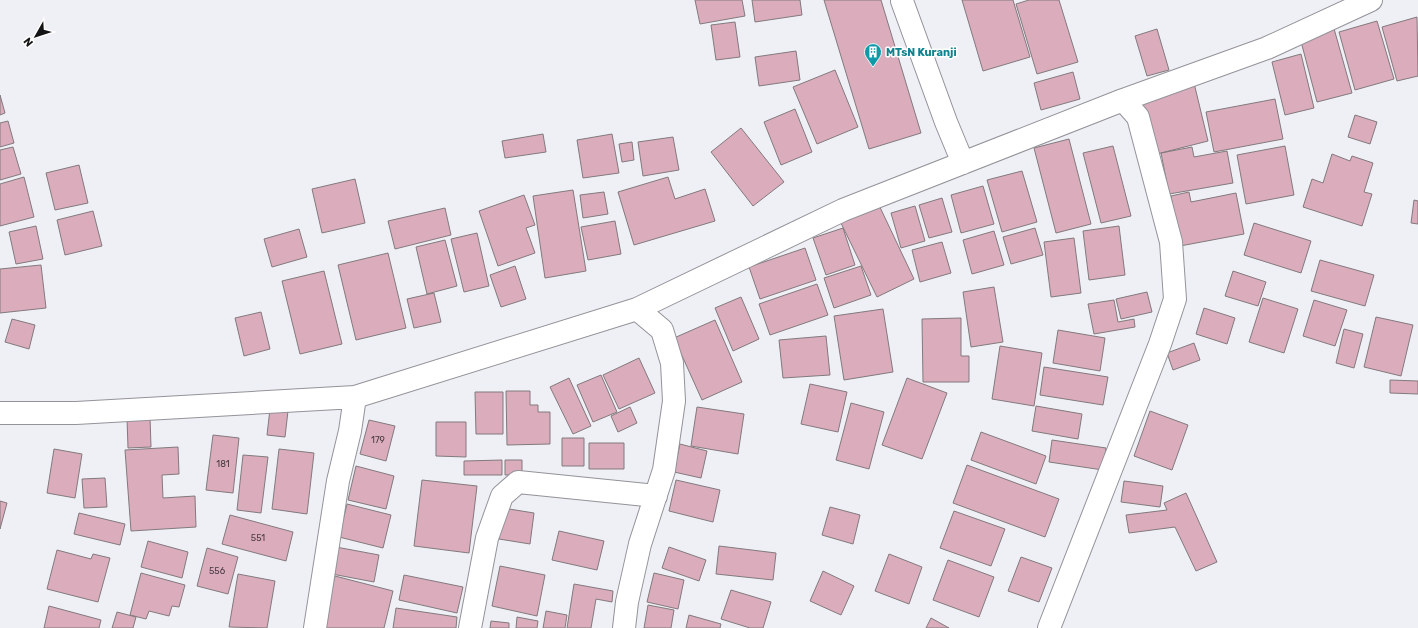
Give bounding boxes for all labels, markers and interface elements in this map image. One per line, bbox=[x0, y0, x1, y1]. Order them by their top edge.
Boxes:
north arrow bbox=[16, 16, 56, 56]
text: N bbox=[21, 35, 36, 49]
building icon: MTsN Kuranji bbox=[863, 42, 883, 67]
place label: MTsN Kuranji bbox=[886, 46, 957, 59]
house number: 179 bbox=[371, 435, 385, 445]
house number: 181 bbox=[216, 459, 230, 469]
house number: 551 bbox=[251, 533, 265, 543]
house number: 556 bbox=[209, 566, 226, 576]

